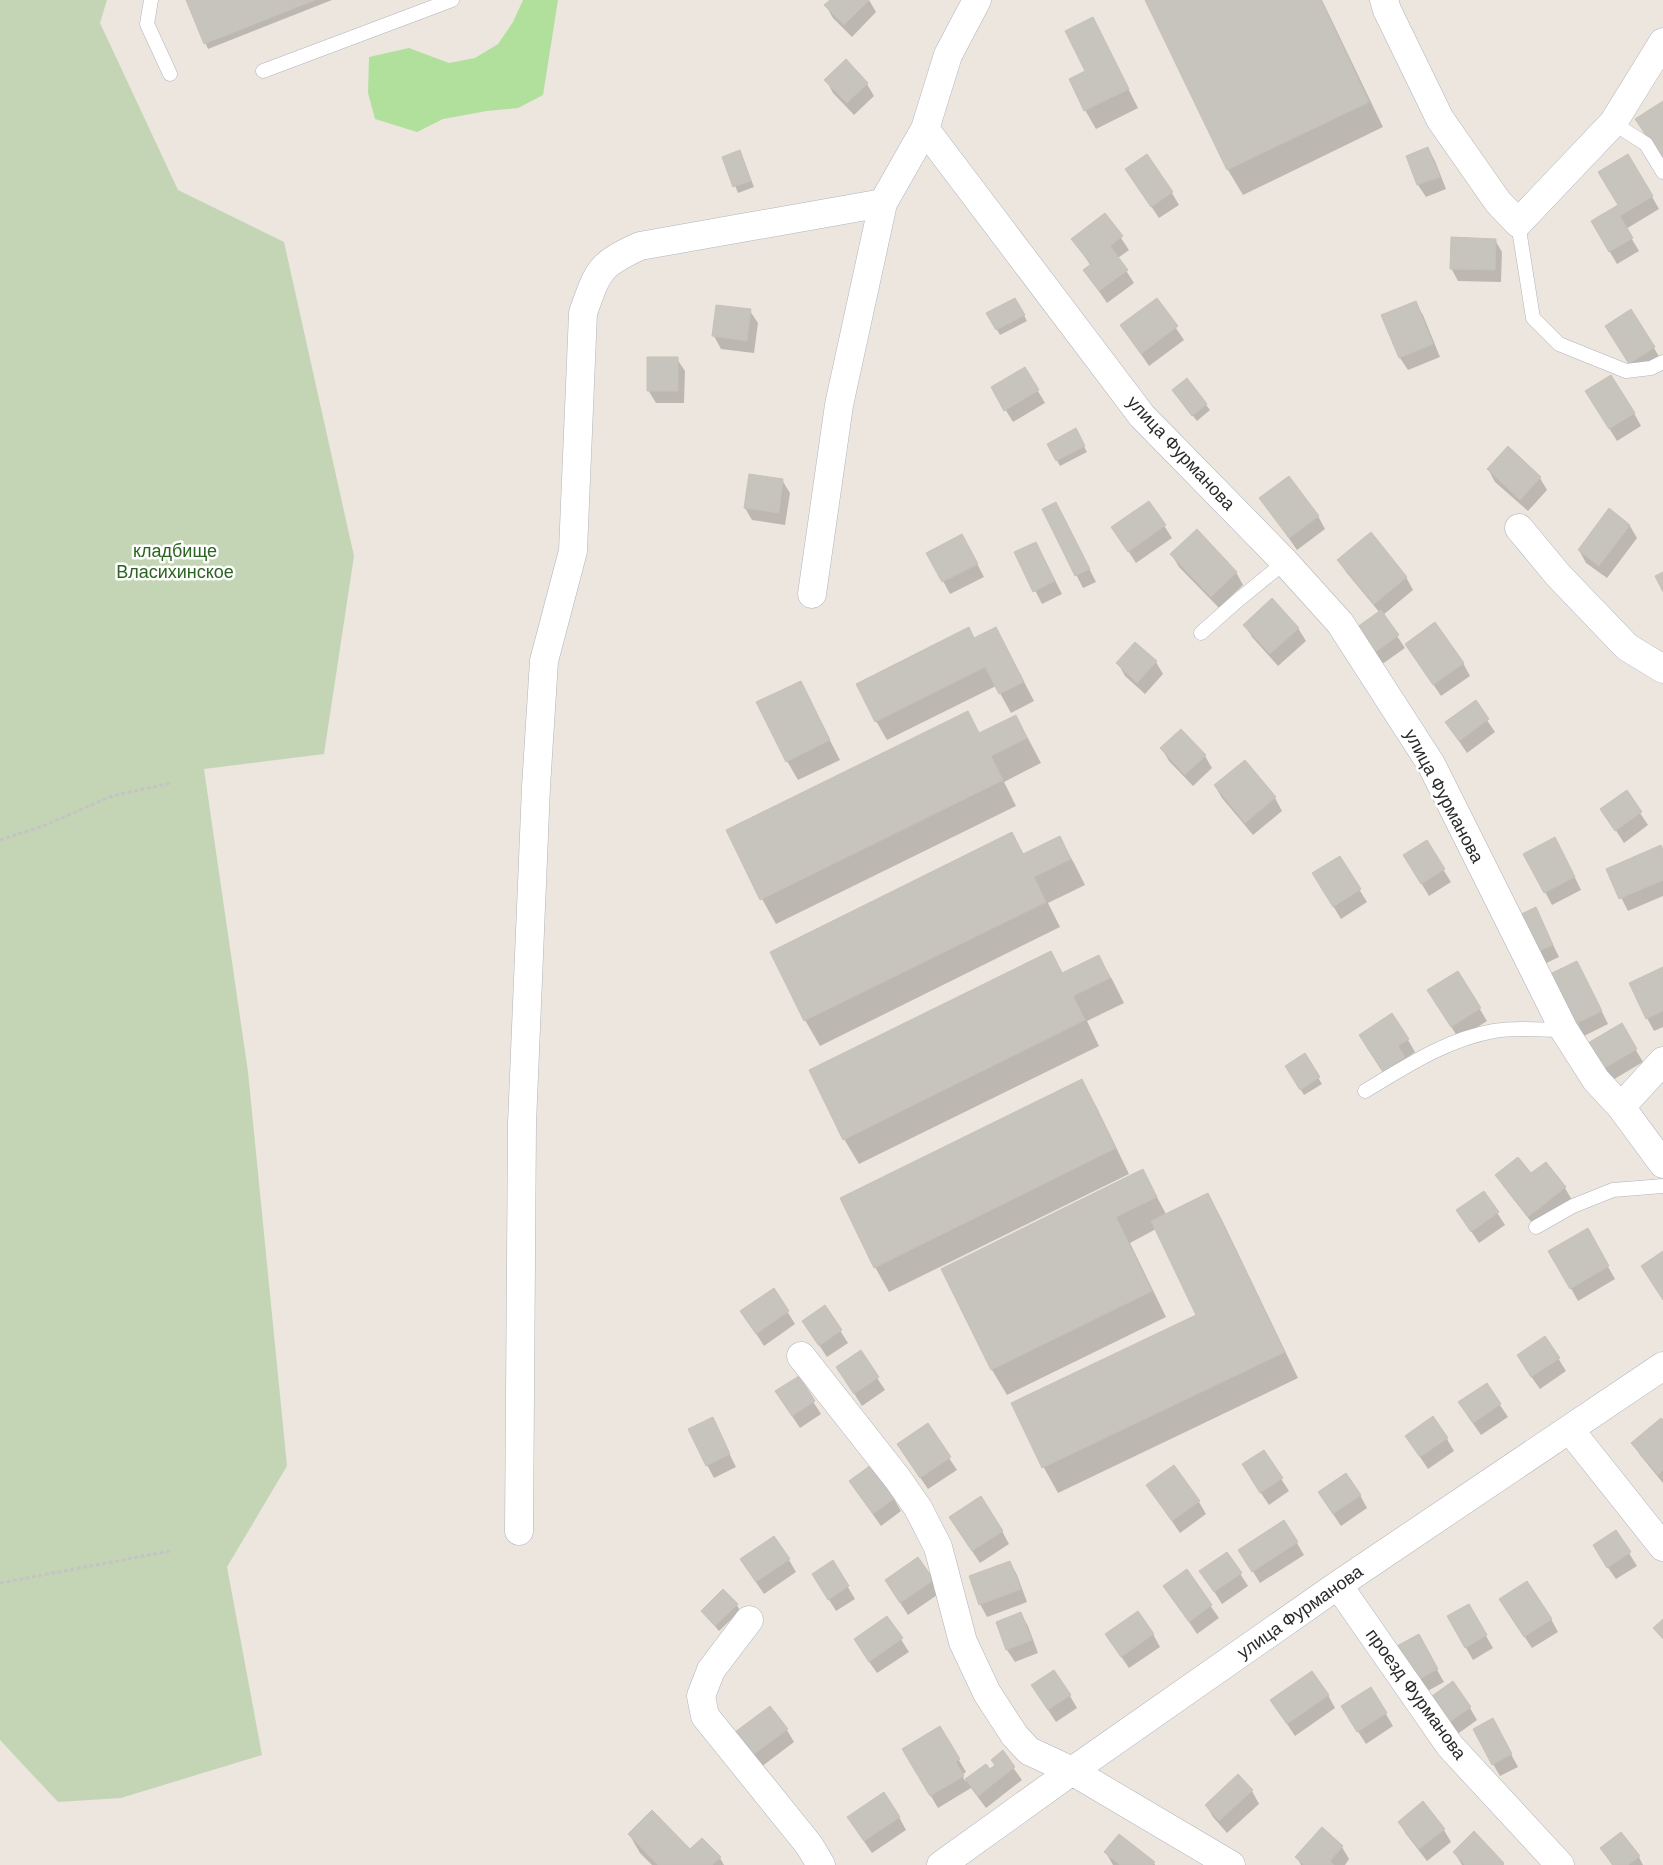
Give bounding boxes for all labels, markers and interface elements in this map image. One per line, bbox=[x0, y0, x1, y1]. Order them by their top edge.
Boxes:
street label: улица Фурманова bbox=[1122, 391, 1241, 516]
park label: кладбище Власихинское bbox=[116, 539, 234, 584]
street label: улица Фурманова bbox=[1399, 725, 1490, 868]
street label: улица Фурманова bbox=[1232, 1559, 1368, 1664]
street label: проезд Фурманова bbox=[1360, 1624, 1472, 1765]

